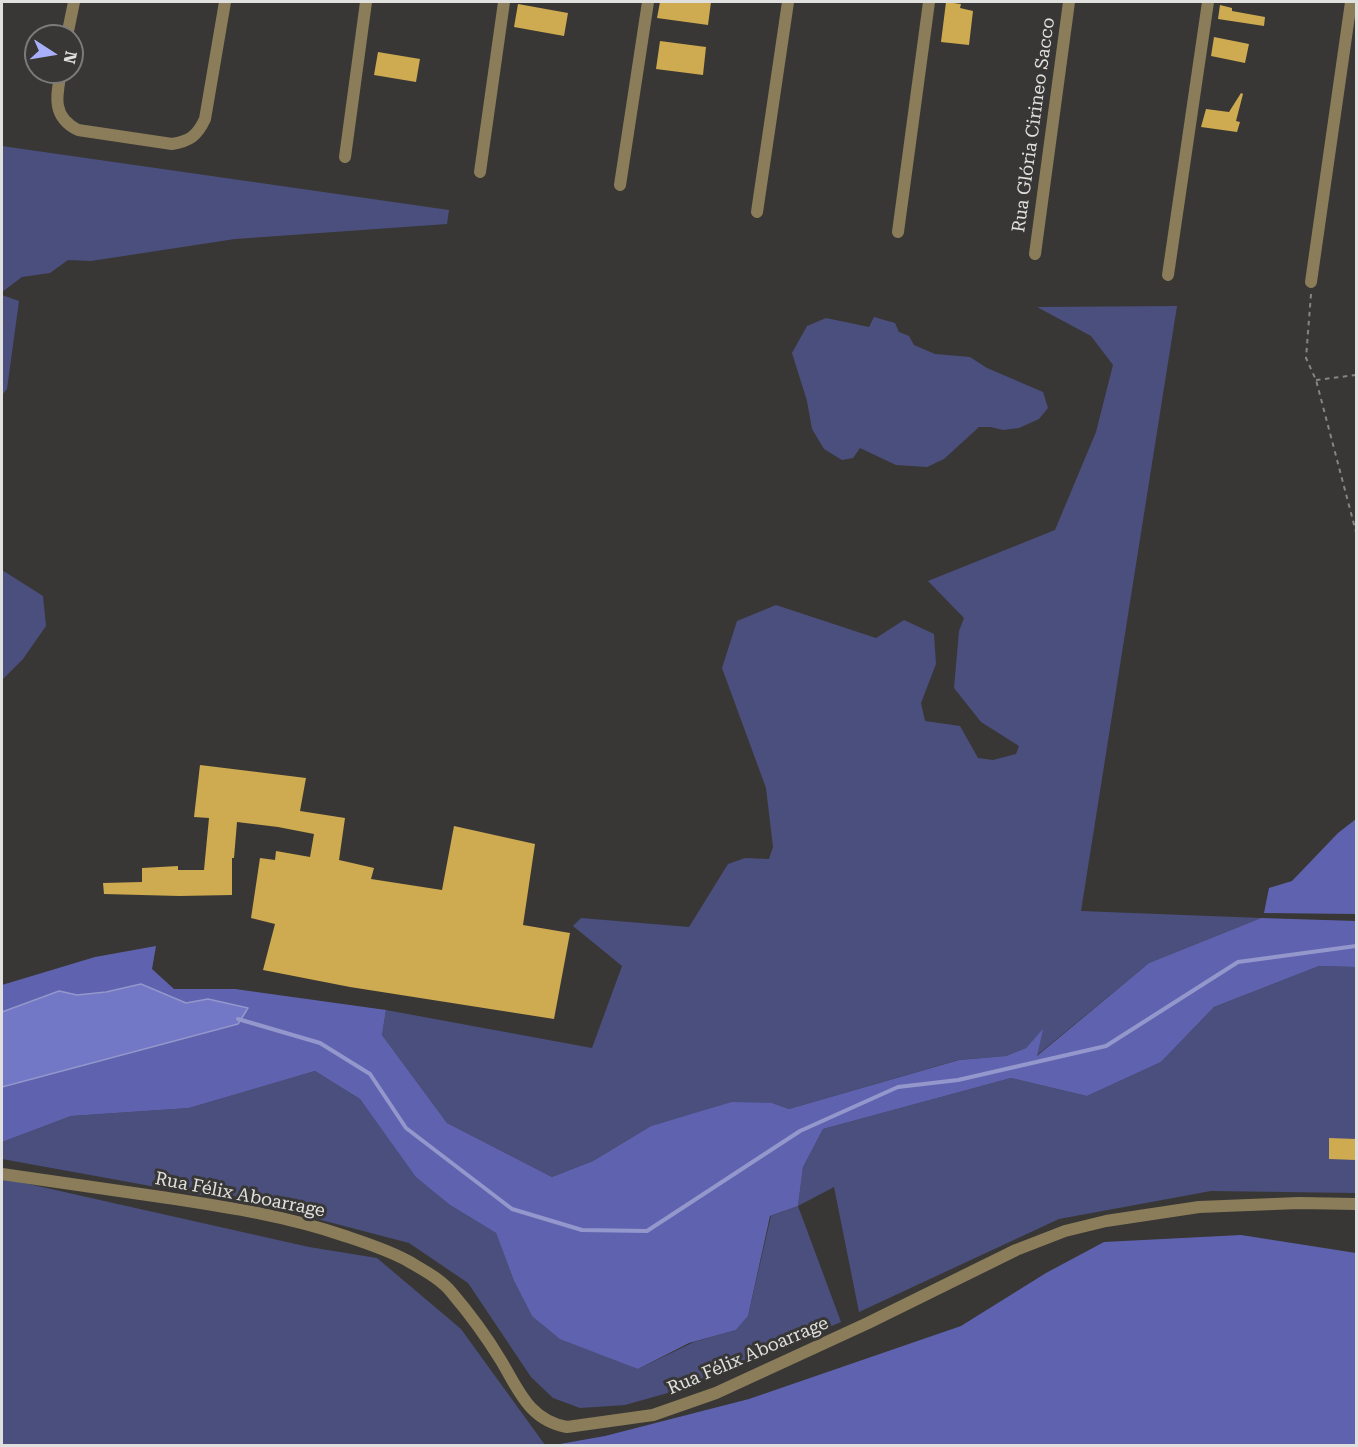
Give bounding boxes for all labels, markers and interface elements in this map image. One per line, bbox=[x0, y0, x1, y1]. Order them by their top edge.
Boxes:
street label: Rua Glória Cirineo Sacco bbox=[1008, 16, 1060, 234]
north arrow bbox=[24, 24, 84, 84]
text: N bbox=[60, 49, 81, 65]
street label: Rua Félix Aboarrage bbox=[153, 1168, 327, 1222]
street label: Rua Félix Aboarrage bbox=[664, 1312, 832, 1400]

